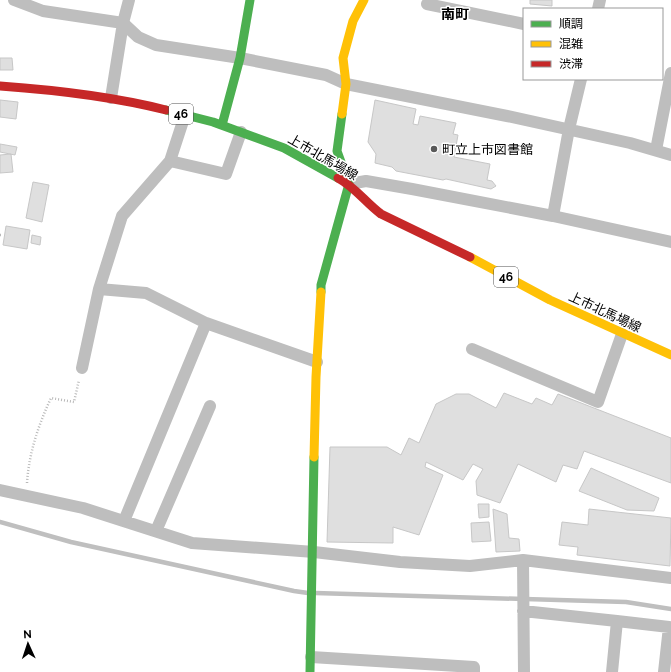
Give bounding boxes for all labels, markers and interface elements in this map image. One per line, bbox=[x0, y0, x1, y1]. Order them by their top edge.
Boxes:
district label: 南町 bbox=[441, 6, 469, 22]
legend bbox=[523, 8, 663, 80]
text: 順調 bbox=[559, 17, 583, 31]
text: 混雑 bbox=[559, 37, 583, 51]
text: 渋滞 bbox=[559, 57, 583, 71]
road number: 46 bbox=[169, 104, 193, 124]
street label: 上市北馬場線 bbox=[285, 131, 361, 183]
place label: 町立上市図書館 bbox=[442, 142, 533, 157]
marker: 町立上市図書館 bbox=[429, 144, 439, 154]
road number: 46 bbox=[494, 267, 518, 287]
street label: 上市北馬場線 bbox=[566, 289, 644, 335]
north arrow bbox=[8, 624, 48, 664]
text: N bbox=[23, 628, 32, 641]

